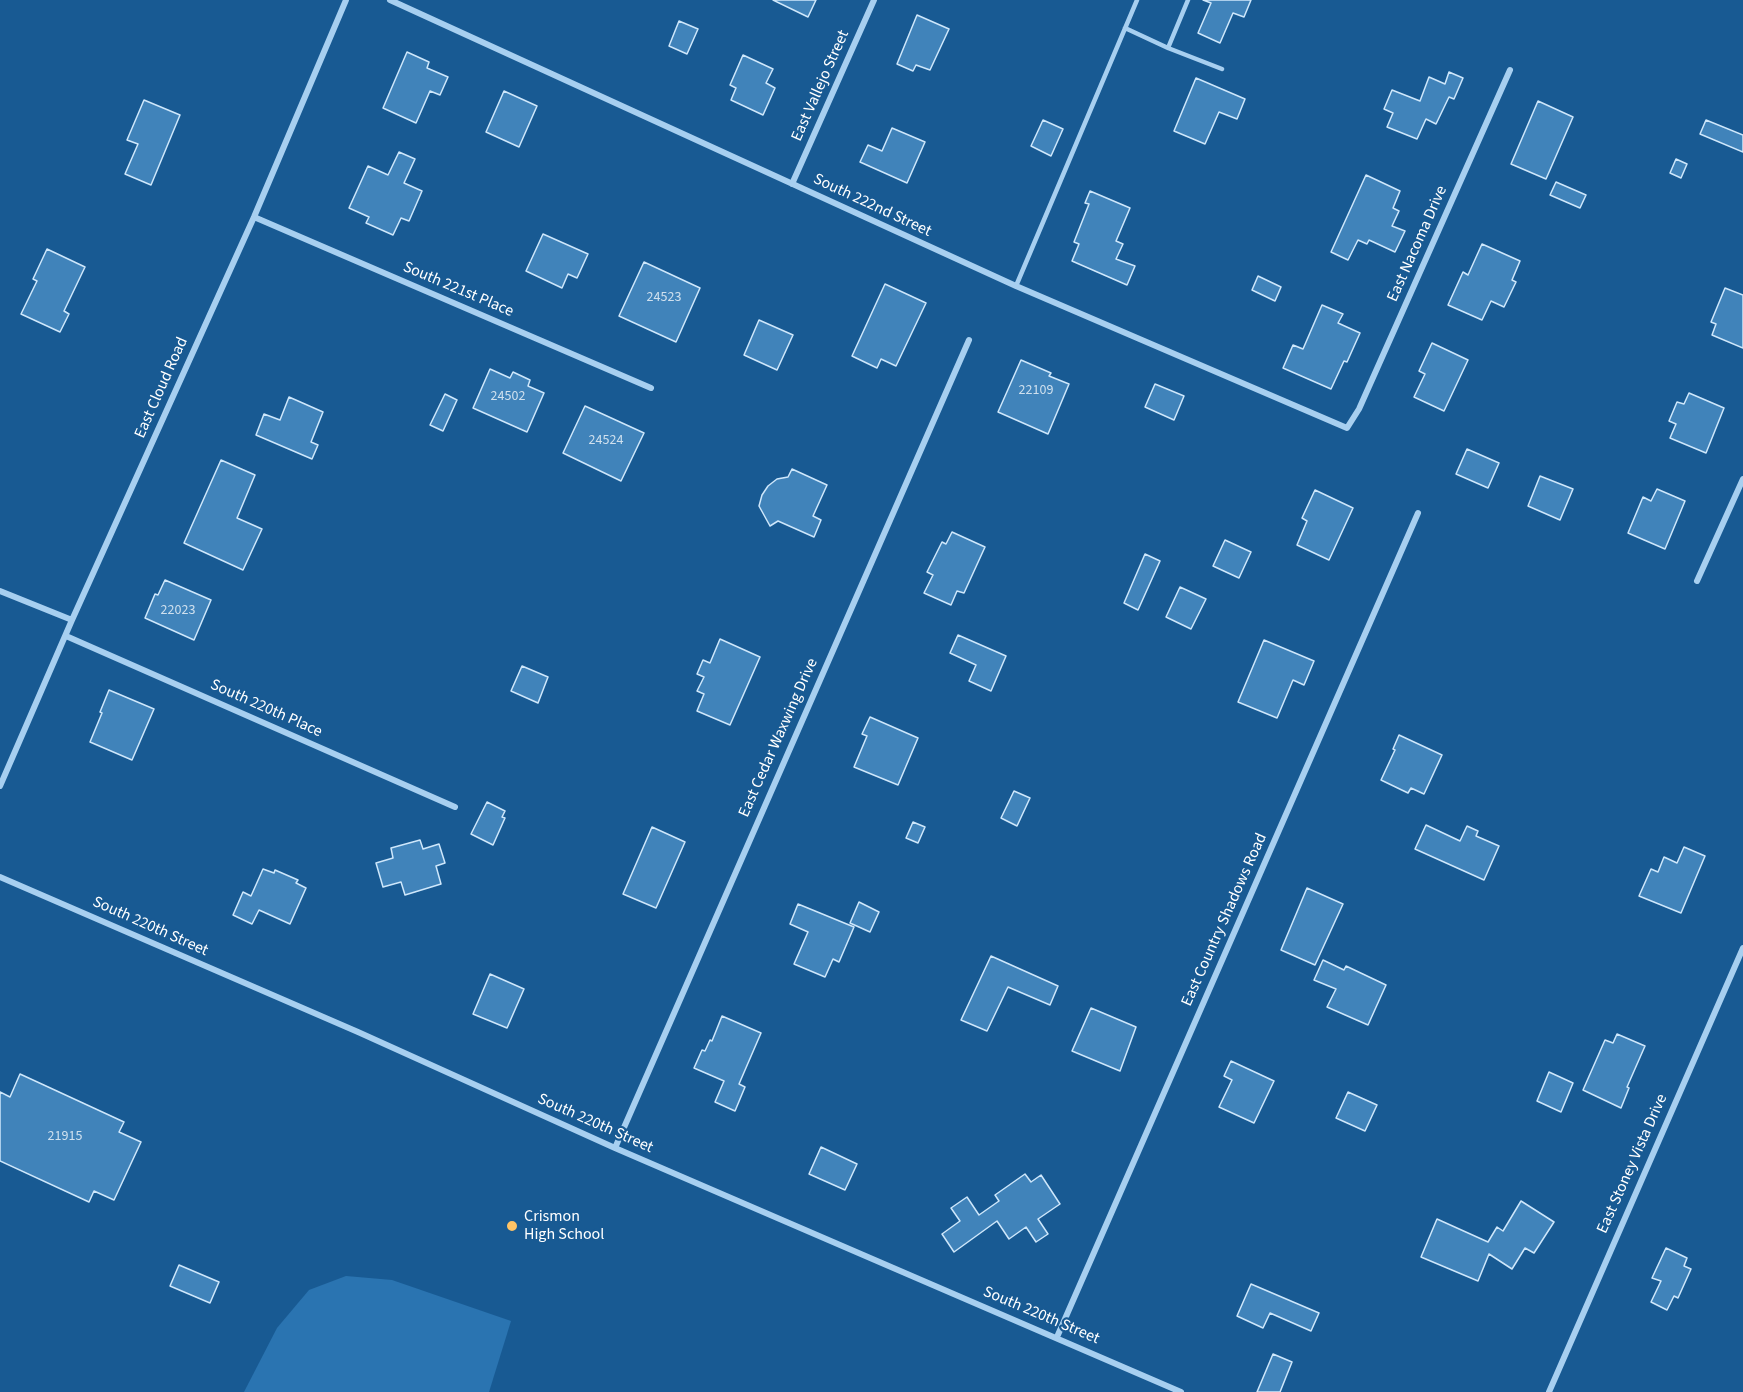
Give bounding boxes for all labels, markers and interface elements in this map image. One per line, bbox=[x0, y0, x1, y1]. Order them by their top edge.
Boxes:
street label: East Vallejo Street bbox=[788, 28, 854, 144]
street label: South 222nd Street bbox=[810, 170, 934, 242]
street label: East Nacoma Drive bbox=[1384, 183, 1452, 305]
street label: South 221st Place bbox=[400, 258, 516, 322]
house number: 24523 bbox=[647, 290, 681, 306]
street label: East Cloud Road bbox=[131, 335, 193, 441]
house number: 22109 bbox=[1019, 383, 1053, 399]
house number: 24502 bbox=[491, 389, 525, 405]
house number: 24524 bbox=[589, 433, 623, 449]
house number: 22023 bbox=[161, 603, 195, 619]
street label: East Cedar Waxwing Drive bbox=[735, 656, 823, 820]
street label: South 220th Place bbox=[207, 676, 325, 742]
street label: East Country Shadows Road bbox=[1178, 831, 1272, 1009]
street label: South 220th Street bbox=[89, 893, 211, 961]
street label: South 220th Street bbox=[534, 1090, 656, 1158]
street label: East Stoney Vista Drive bbox=[1594, 1091, 1672, 1237]
house number: 21915 bbox=[48, 1129, 82, 1145]
place label: Crismon High School bbox=[524, 1207, 604, 1245]
marker: Crismon High School bbox=[505, 1219, 519, 1233]
street label: South 220th Street bbox=[980, 1283, 1102, 1349]

